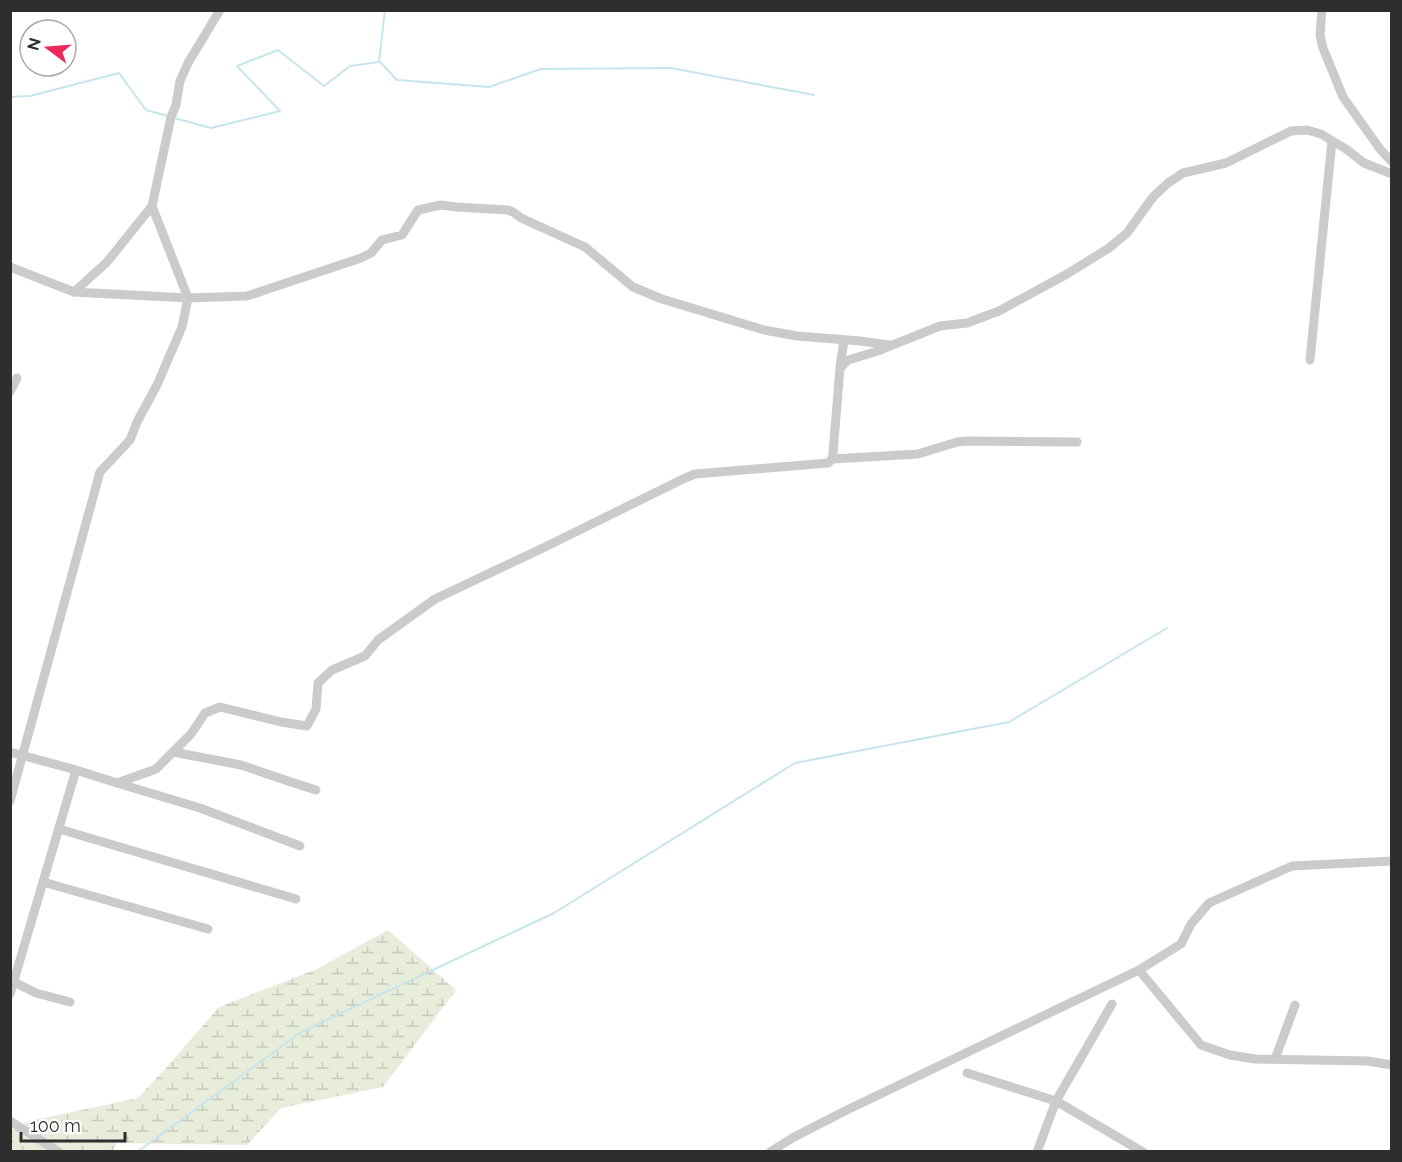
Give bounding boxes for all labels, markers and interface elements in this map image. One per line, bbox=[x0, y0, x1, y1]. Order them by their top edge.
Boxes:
north arrow bbox=[18, 18, 78, 78]
text: N bbox=[23, 36, 45, 52]
scale bar bbox=[21, 1105, 124, 1143]
text: 100 m bbox=[30, 1115, 81, 1136]

